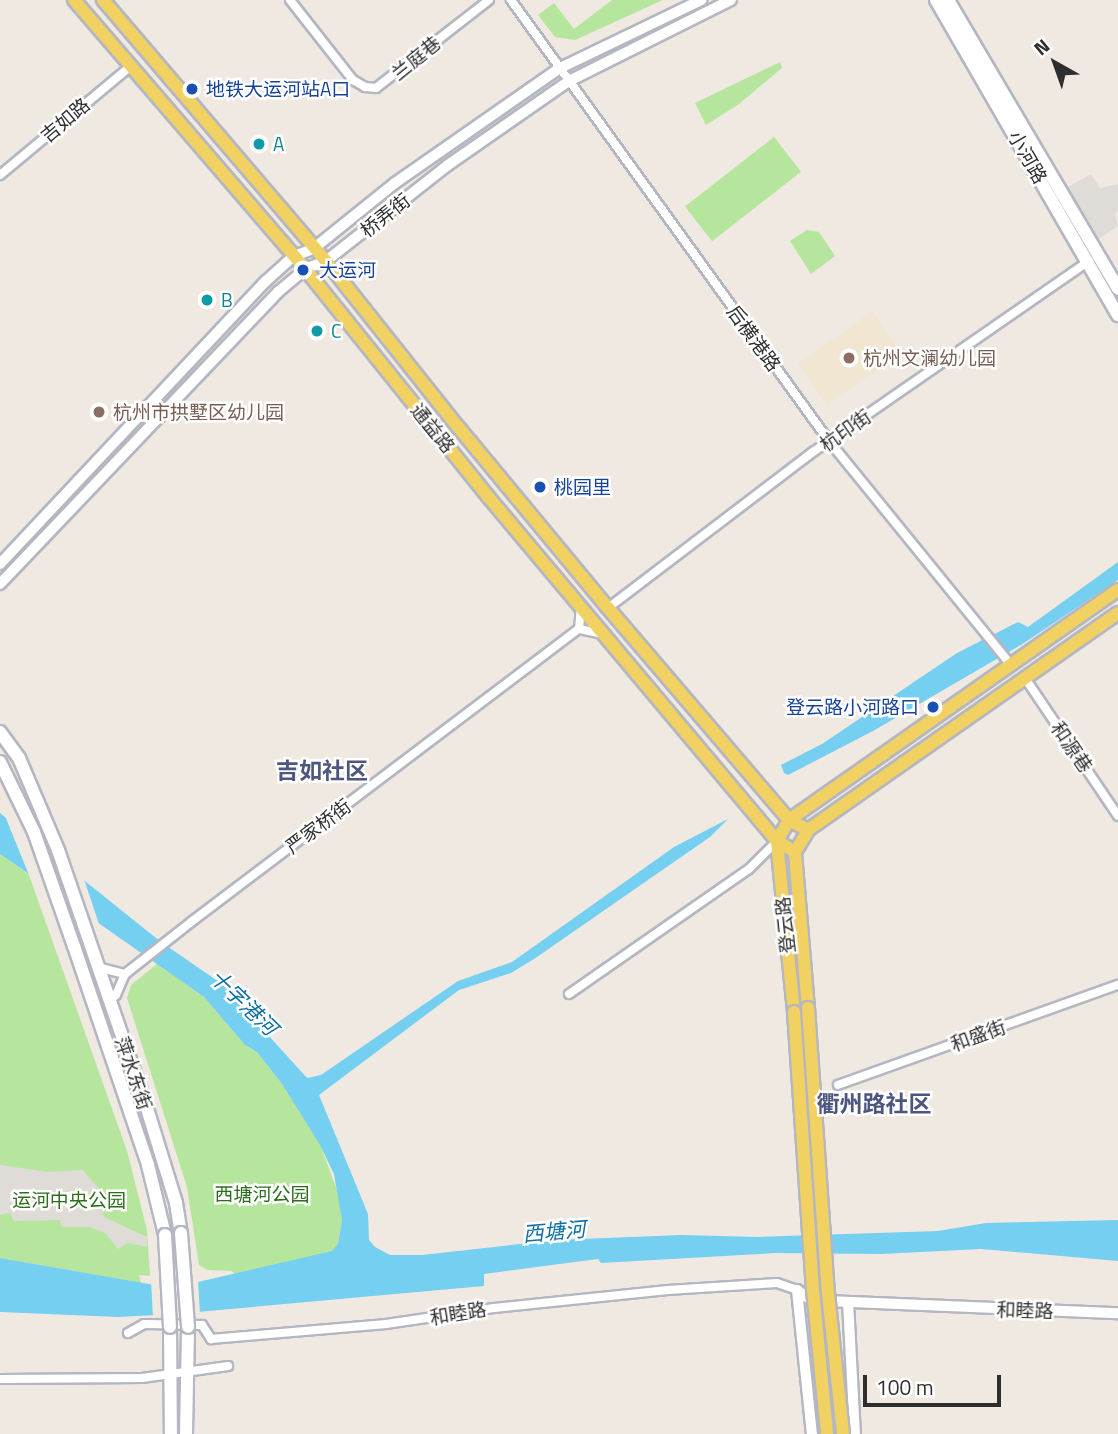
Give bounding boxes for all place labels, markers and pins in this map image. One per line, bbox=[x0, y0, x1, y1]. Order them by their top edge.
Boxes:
place label: 地铁大运河站A口 bbox=[206, 78, 350, 100]
marker: 地铁大运河站A口 bbox=[184, 81, 200, 97]
place label: A bbox=[273, 133, 284, 155]
marker: A bbox=[251, 136, 267, 152]
place label: 大运河 bbox=[319, 259, 376, 281]
marker: 大运河 bbox=[293, 260, 313, 280]
place label: B bbox=[221, 289, 233, 311]
marker: B bbox=[199, 292, 215, 308]
place label: C bbox=[331, 320, 341, 342]
marker: C bbox=[309, 323, 325, 339]
place label: 杭州文澜幼儿园 bbox=[863, 347, 996, 369]
marker: 杭州文澜幼儿园 bbox=[841, 350, 857, 366]
place label: 杭州市拱墅区幼儿园 bbox=[113, 401, 284, 423]
marker: 杭州市拱墅区幼儿园 bbox=[91, 404, 107, 420]
place label: 桃园里 bbox=[554, 476, 611, 498]
marker: 桃园里 bbox=[532, 479, 548, 495]
place label: 登云路小河路口 bbox=[786, 696, 919, 718]
marker: 登云路小河路口 bbox=[925, 699, 941, 715]

